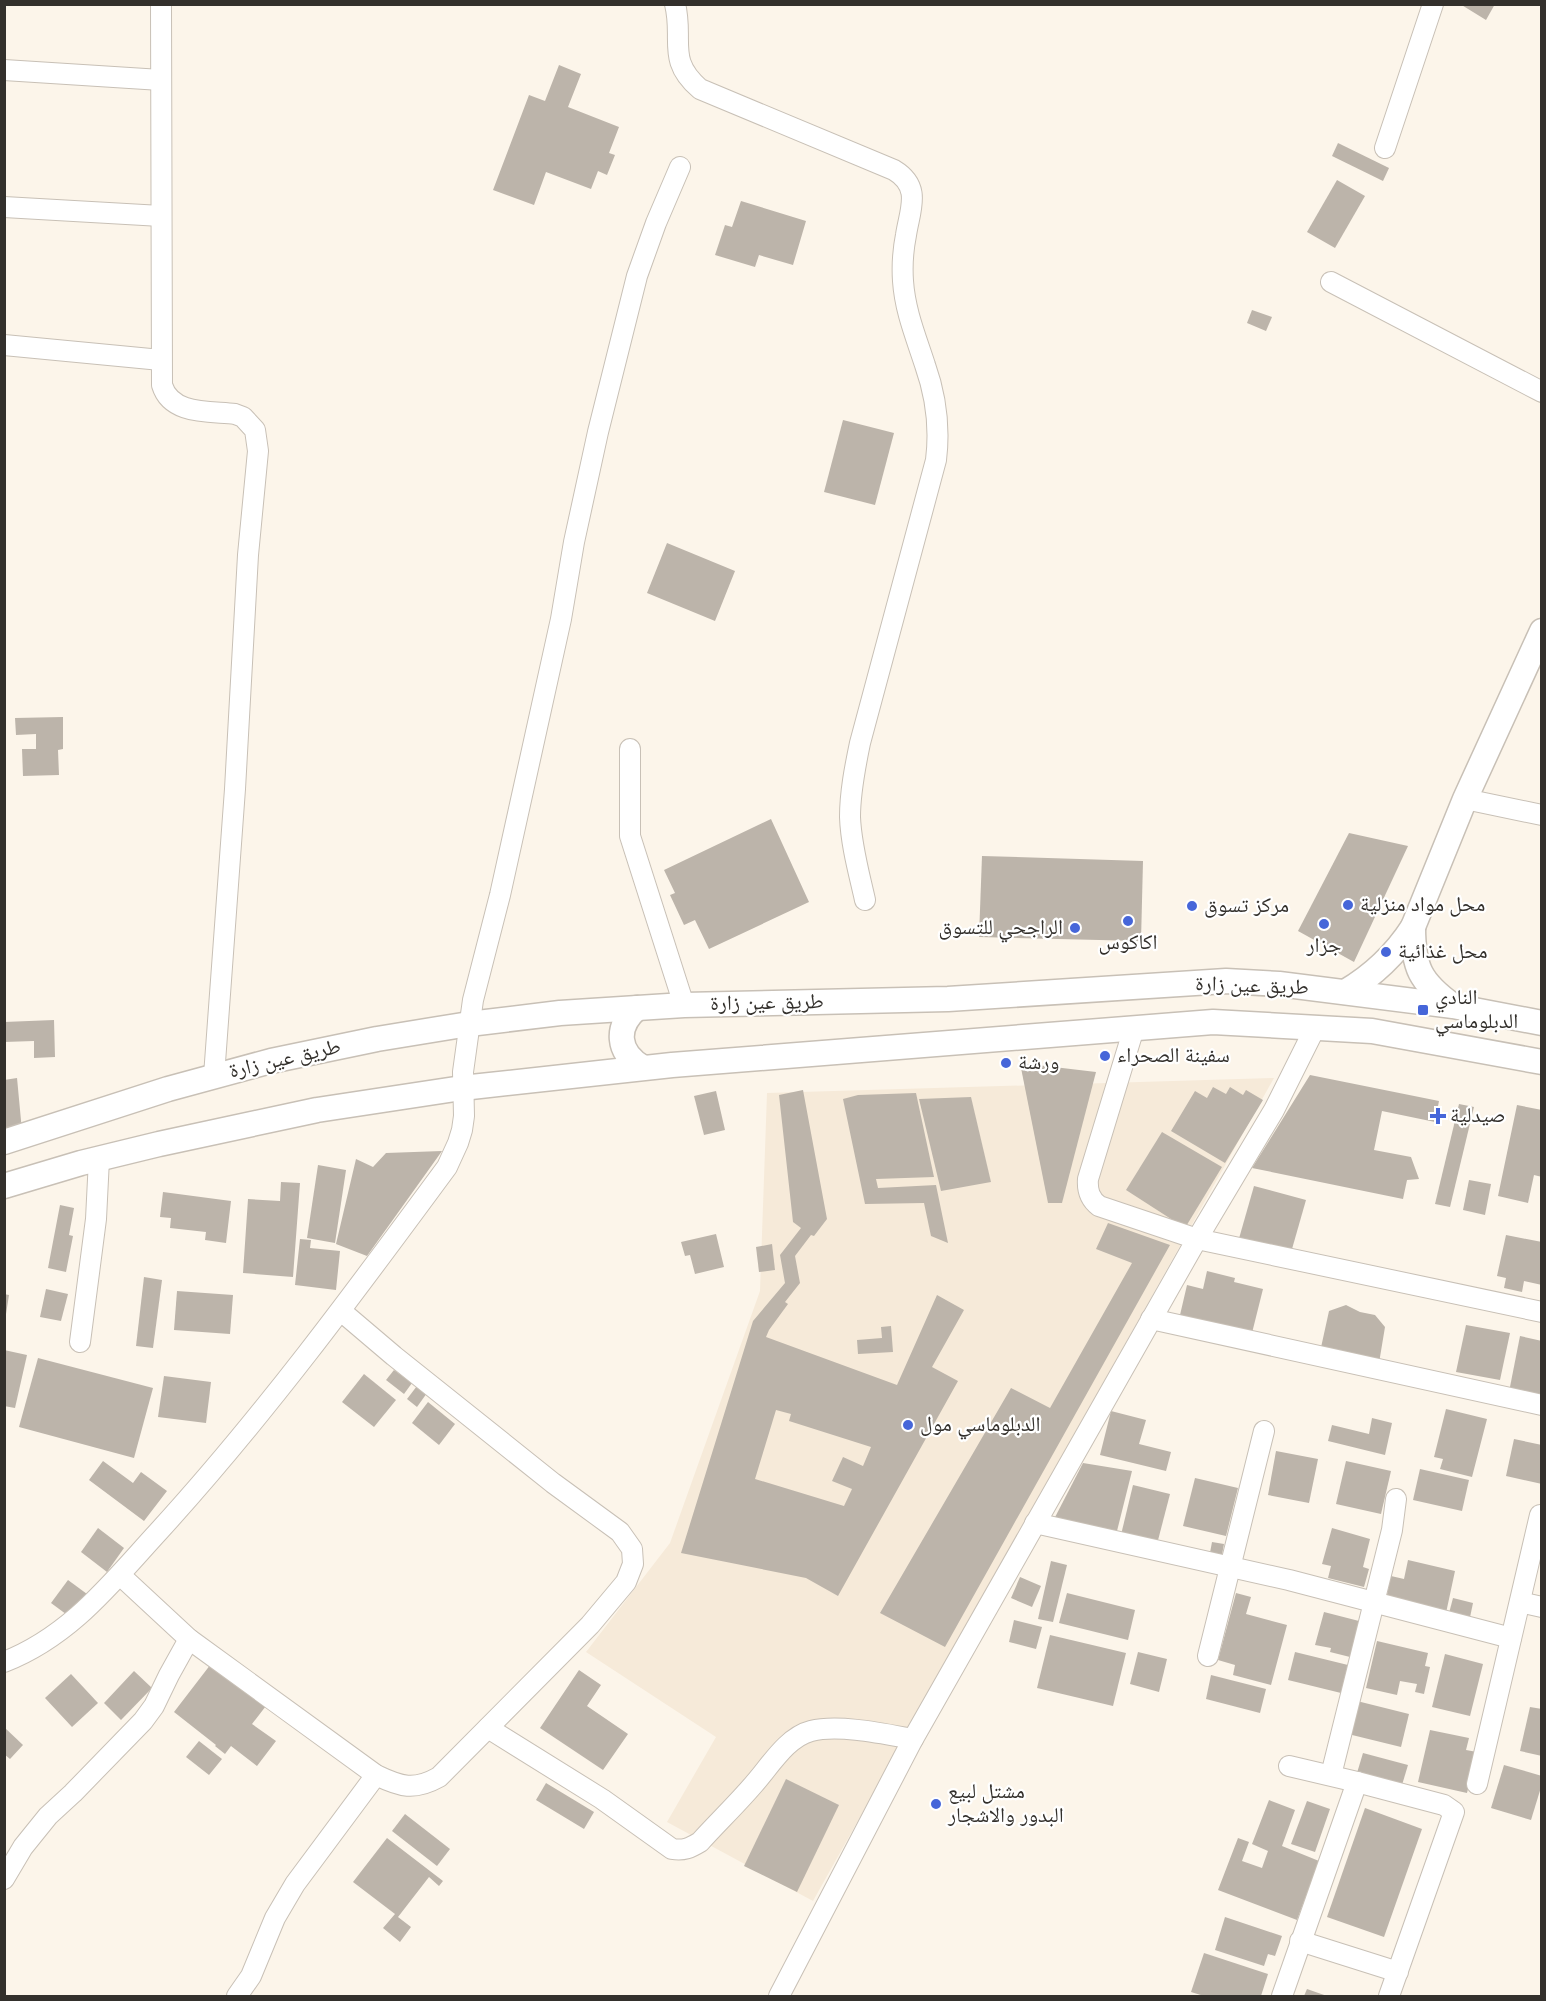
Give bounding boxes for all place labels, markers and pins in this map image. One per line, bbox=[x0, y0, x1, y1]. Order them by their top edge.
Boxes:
place label: محل مواد منزلية bbox=[1360, 889, 1485, 921]
place label: مركز تسوق bbox=[1204, 890, 1289, 922]
marker: محل مواد منزلية bbox=[1341, 898, 1355, 912]
marker: مركز تسوق bbox=[1185, 899, 1199, 913]
place label: الراجحي للتسوق bbox=[939, 912, 1063, 944]
marker: اكاكوس bbox=[1121, 914, 1135, 928]
marker: جزار bbox=[1317, 917, 1331, 931]
marker: الراجحي للتسوق bbox=[1068, 921, 1082, 935]
place label: اكاكوس bbox=[1099, 927, 1157, 959]
place label: جزار bbox=[1306, 930, 1341, 962]
place label: محل غذائية bbox=[1398, 936, 1488, 968]
marker: محل غذائية bbox=[1379, 945, 1393, 959]
place label: النادي الدبلوماسي bbox=[1435, 982, 1518, 1038]
marker: النادي الدبلوماسي bbox=[1416, 1003, 1430, 1017]
place label: سفينة الصحراء bbox=[1117, 1040, 1230, 1072]
place label: ورشة bbox=[1018, 1047, 1059, 1079]
marker: سفينة الصحراء bbox=[1098, 1049, 1112, 1063]
marker: ورشة bbox=[999, 1056, 1013, 1070]
place label: صيدلية bbox=[1450, 1100, 1506, 1132]
marker: صيدلية bbox=[1431, 1109, 1445, 1123]
place label: الدبلوماسي مول bbox=[920, 1409, 1040, 1441]
marker: الدبلوماسي مول bbox=[901, 1418, 915, 1432]
place label: مشتل لبيع البدور والاشجار bbox=[947, 1776, 1064, 1832]
marker: مشتل لبيع البدور والاشجار bbox=[929, 1797, 943, 1811]

